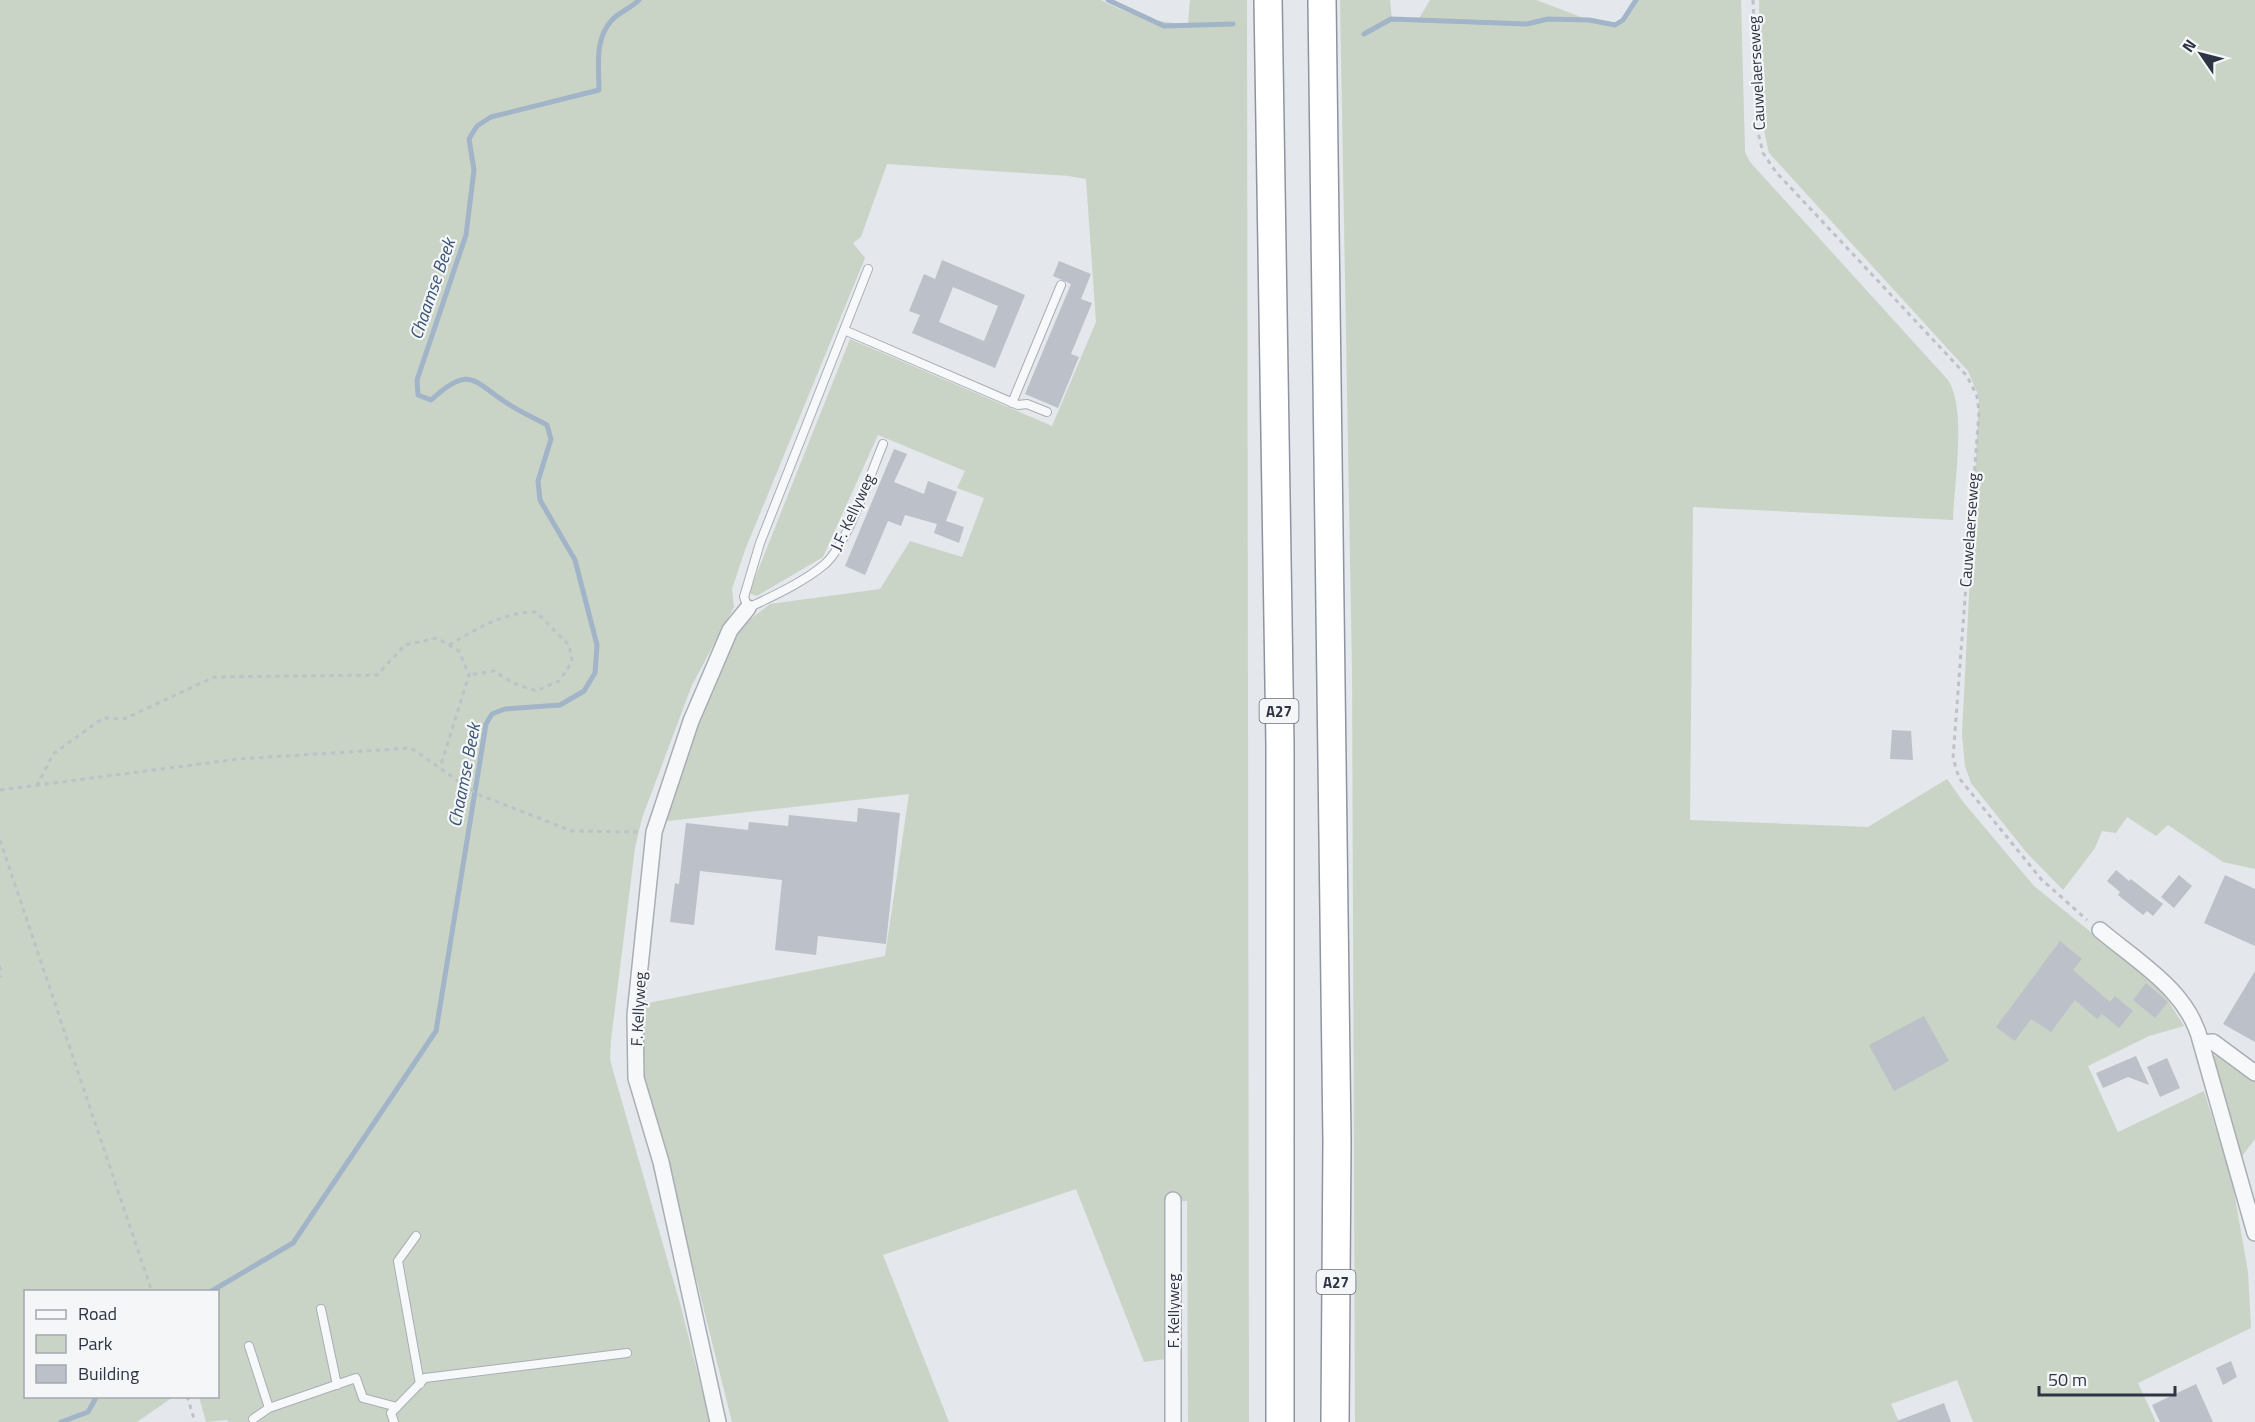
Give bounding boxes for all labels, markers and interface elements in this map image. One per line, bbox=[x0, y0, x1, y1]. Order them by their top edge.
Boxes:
street label: Cauwelaerseweg bbox=[1741, 15, 1771, 131]
north arrow bbox=[2171, 24, 2231, 84]
text: N bbox=[2176, 34, 2202, 57]
water label: Chaamse Beek bbox=[402, 233, 463, 343]
street label: J.F. Kellyweg bbox=[824, 469, 880, 555]
street label: Cauwelaerseweg bbox=[1953, 472, 1985, 588]
road number: A27 bbox=[1260, 699, 1298, 723]
water label: Chaamse Beek bbox=[441, 719, 488, 829]
street label: F. Kellyweg bbox=[624, 971, 652, 1047]
road number: A27 bbox=[1316, 1270, 1356, 1294]
street label: F. Kellyweg bbox=[1161, 1274, 1185, 1348]
legend bbox=[24, 1290, 219, 1398]
text: Road bbox=[78, 1300, 117, 1327]
text: Park bbox=[78, 1330, 113, 1357]
scale bar bbox=[2039, 1359, 2176, 1397]
text: Building bbox=[78, 1360, 139, 1387]
text: 50 m bbox=[2048, 1366, 2087, 1393]

